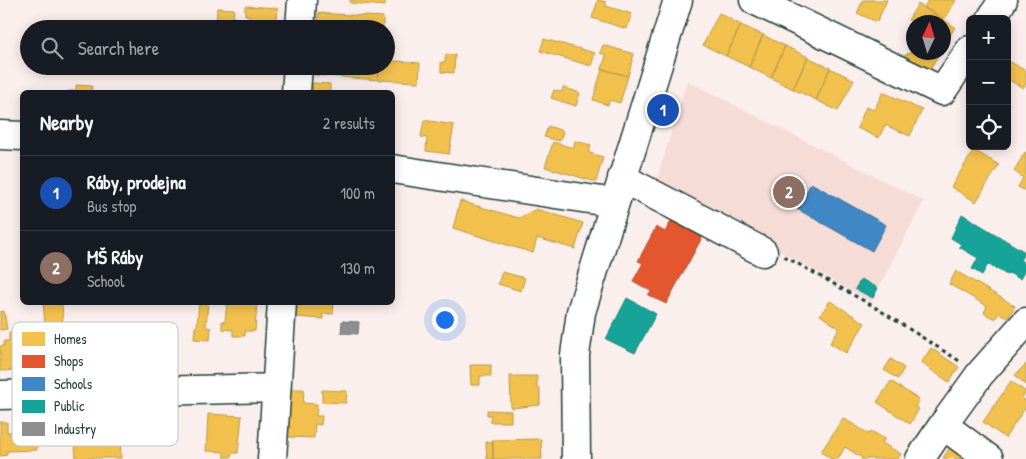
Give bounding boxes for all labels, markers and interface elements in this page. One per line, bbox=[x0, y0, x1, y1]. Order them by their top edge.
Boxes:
north arrow bbox=[906, 15, 951, 60]
map controls bbox=[966, 15, 1011, 150]
button: + bbox=[966, 15, 1011, 60]
search box bbox=[20, 20, 395, 75]
icon: search bbox=[38, 34, 66, 62]
text: Search here bbox=[78, 35, 159, 61]
button: − bbox=[966, 60, 1011, 105]
pin: 1 bbox=[647, 91, 679, 129]
button: locate bbox=[966, 105, 1011, 150]
text: Nearby bbox=[40, 108, 93, 137]
text: 2 results bbox=[323, 112, 375, 134]
text: Ráby, prodejna bbox=[87, 169, 186, 195]
pin: 2 bbox=[773, 173, 805, 211]
text: 1 bbox=[53, 182, 59, 204]
text: 100 m bbox=[340, 182, 375, 204]
text: Bus stop bbox=[87, 195, 136, 217]
text: MŠ Ráby bbox=[87, 244, 143, 270]
text: 2 bbox=[52, 257, 60, 279]
text: 130 m bbox=[340, 257, 375, 279]
text: School bbox=[87, 270, 124, 292]
your location bbox=[432, 307, 458, 333]
legend bbox=[12, 322, 178, 446]
text: Homes bbox=[54, 329, 87, 348]
text: Shops bbox=[54, 351, 83, 371]
text: Schools bbox=[54, 374, 92, 393]
text: Public bbox=[54, 396, 85, 415]
text: Industry bbox=[54, 419, 96, 439]

